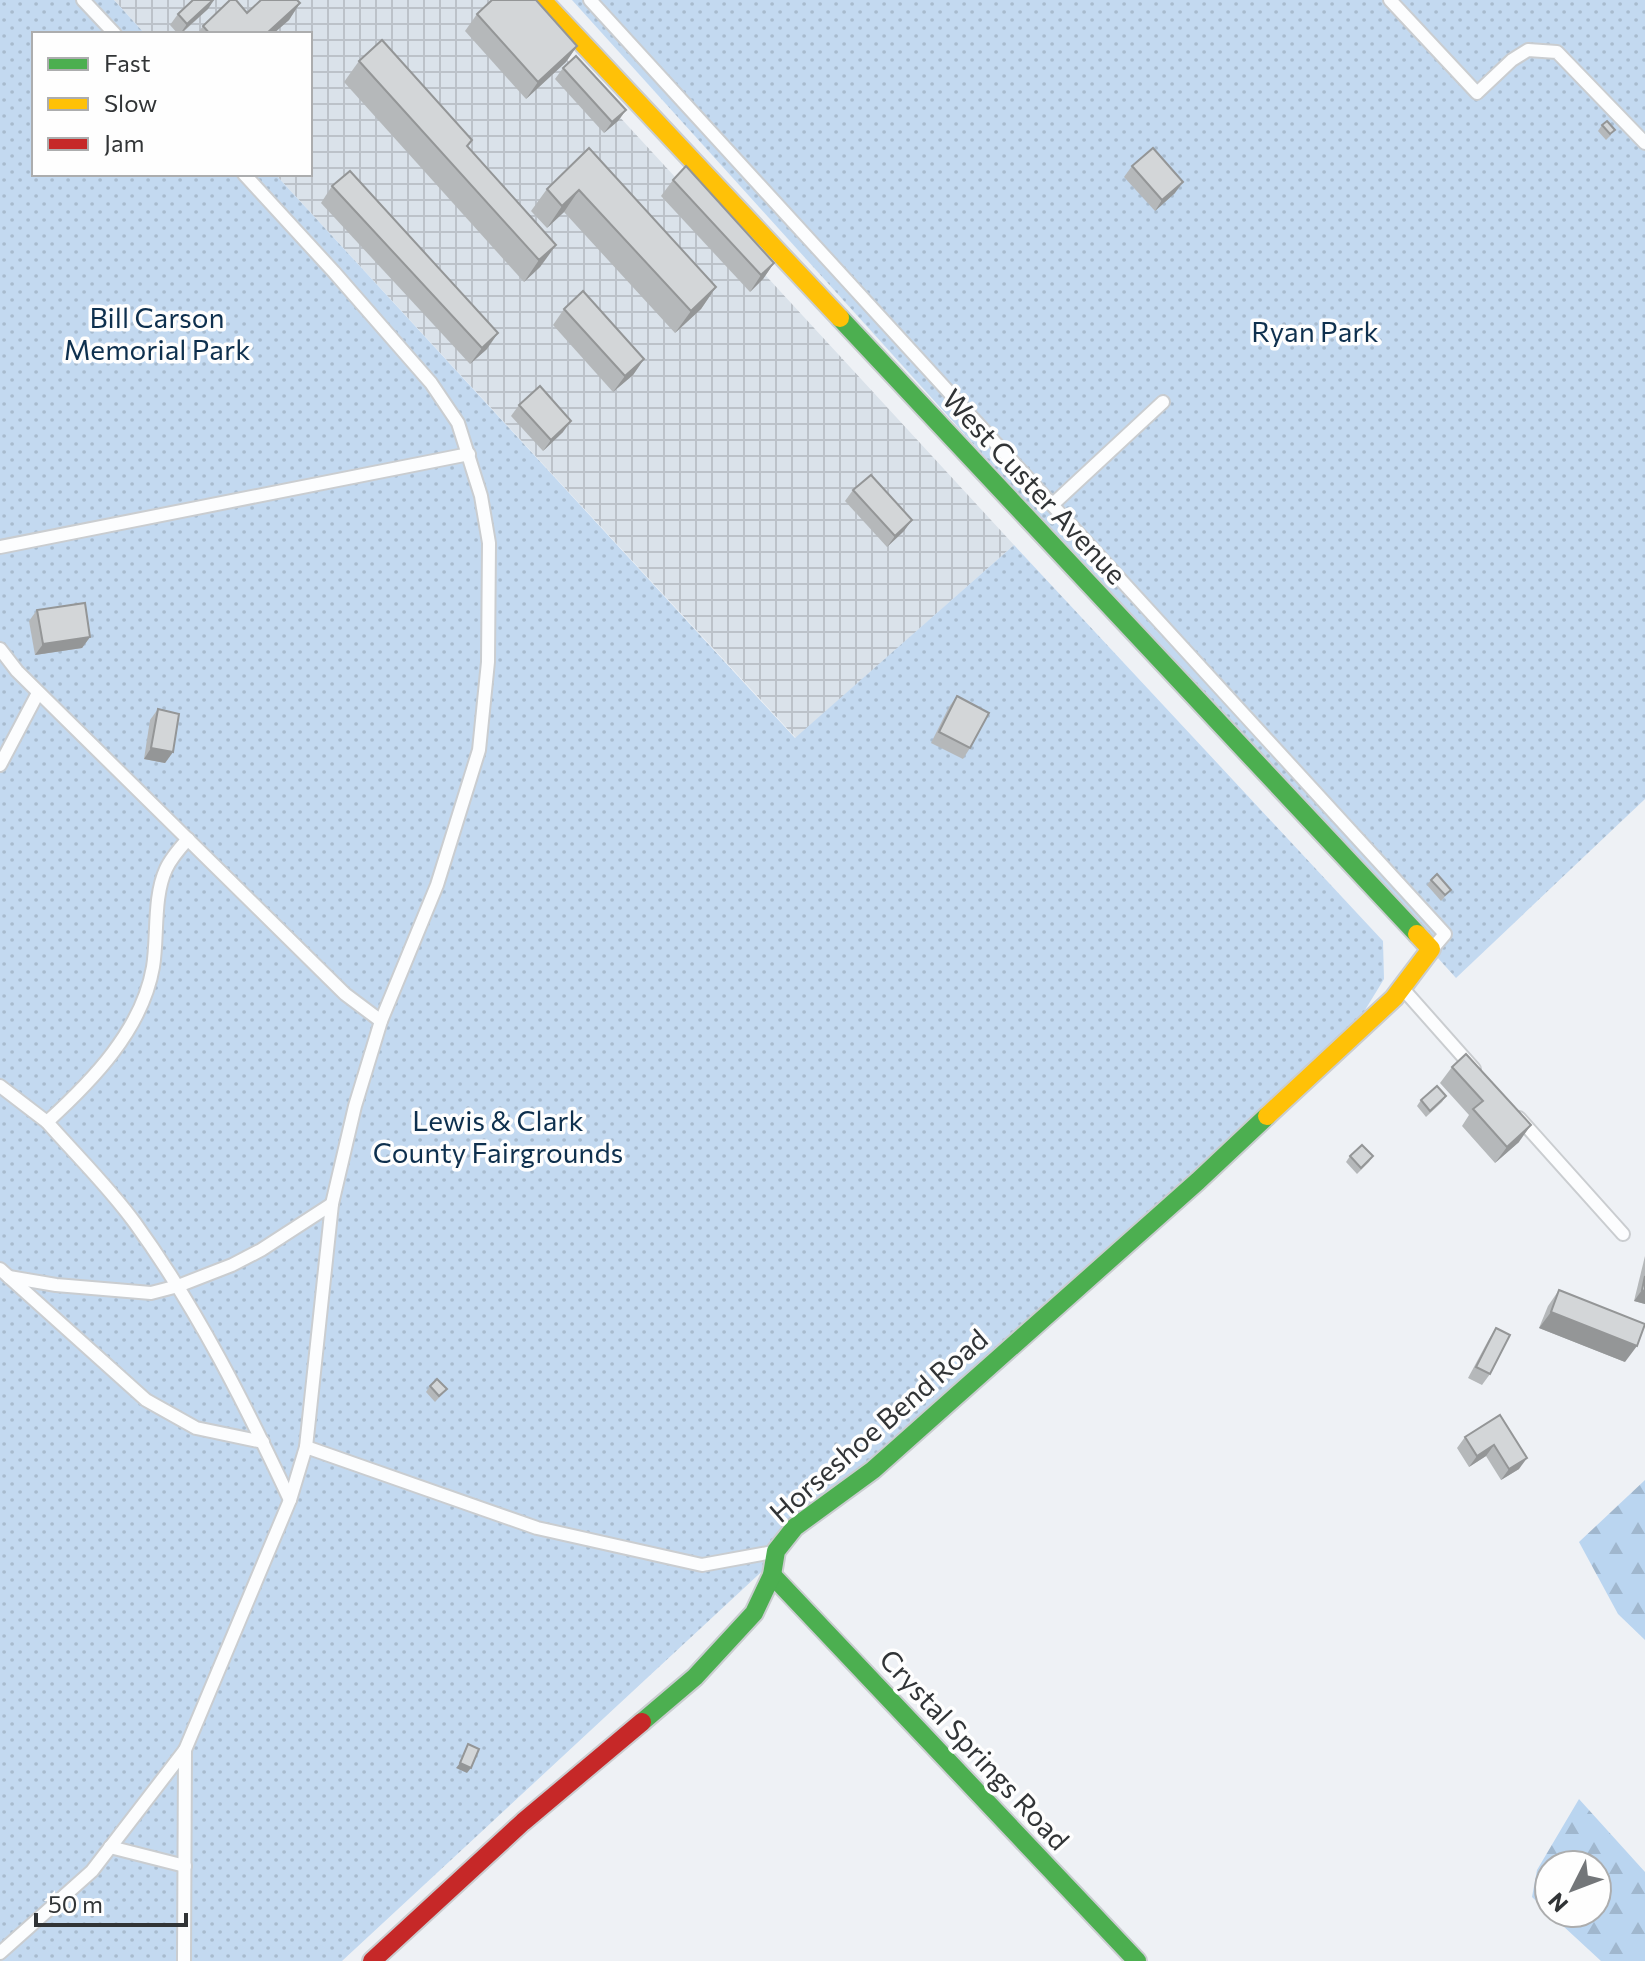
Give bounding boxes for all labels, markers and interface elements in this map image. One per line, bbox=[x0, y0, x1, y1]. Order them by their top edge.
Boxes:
legend bbox=[32, 32, 312, 176]
text: Fast bbox=[104, 48, 151, 77]
text: Slow bbox=[104, 88, 157, 117]
text: Jam bbox=[104, 128, 144, 157]
park label: Bill Carson Memorial Park bbox=[64, 300, 250, 366]
park label: Ryan Park bbox=[1251, 314, 1379, 348]
street label: West Custer Avenue bbox=[936, 381, 1134, 591]
park label: Lewis & Clark County Fairgrounds bbox=[373, 1103, 623, 1169]
street label: Horseshoe Bend Road bbox=[762, 1321, 994, 1529]
street label: Crystal Springs Road bbox=[873, 1642, 1077, 1856]
north arrow bbox=[1533, 1849, 1613, 1929]
scale bar bbox=[36, 1877, 186, 1927]
text: N bbox=[1542, 1888, 1573, 1918]
text: 50 m bbox=[48, 1889, 103, 1918]

